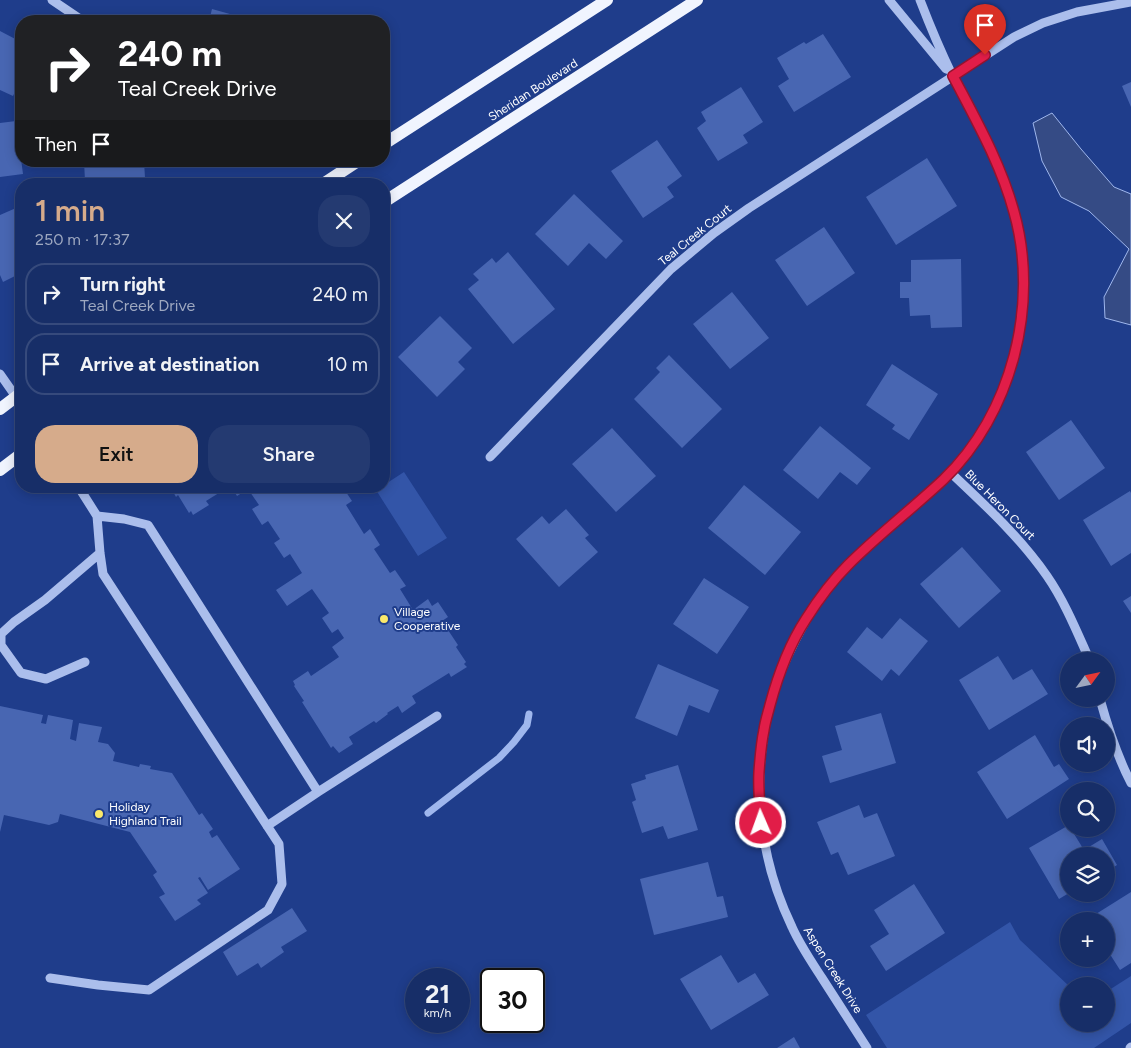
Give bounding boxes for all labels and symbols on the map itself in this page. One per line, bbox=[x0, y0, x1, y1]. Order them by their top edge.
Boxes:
pin bbox=[964, 4, 1006, 55]
street label: Sheridan Boulevard bbox=[486, 56, 580, 124]
street label: Teal Creek Court bbox=[656, 201, 735, 269]
street label: Blue Heron Court bbox=[962, 467, 1038, 543]
place label: Village Cooperative bbox=[394, 605, 461, 633]
marker: Village Cooperative bbox=[378, 613, 390, 625]
north arrow bbox=[1060, 652, 1115, 708]
position arrow bbox=[734, 796, 786, 848]
place label: Holiday Highland Trail bbox=[109, 800, 182, 828]
marker: Holiday Highland Trail bbox=[93, 808, 105, 820]
street label: Aspen Creek Drive bbox=[801, 924, 865, 1016]
speed limit sign: 30 bbox=[480, 968, 545, 1033]

